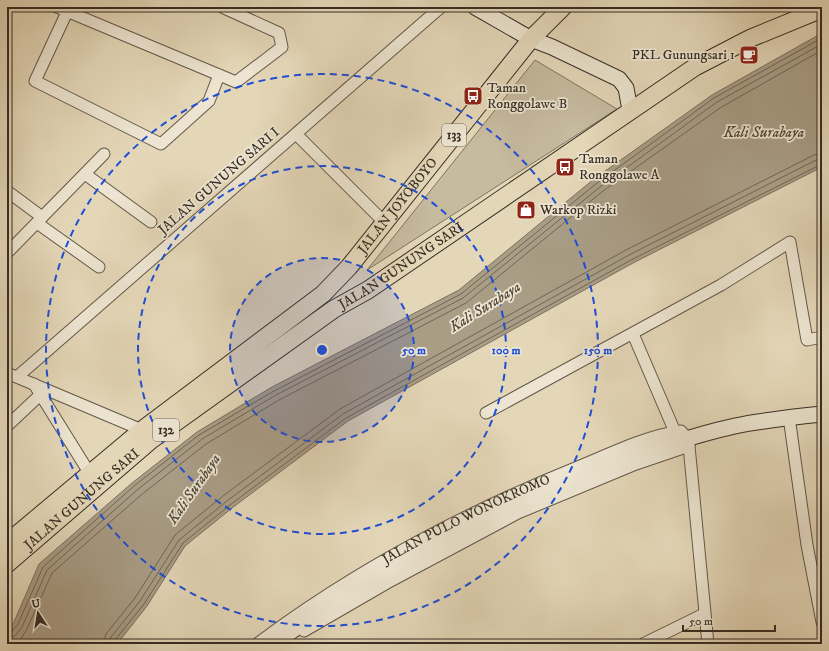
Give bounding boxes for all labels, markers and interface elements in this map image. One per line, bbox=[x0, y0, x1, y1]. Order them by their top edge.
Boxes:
cafe icon: PKL Gunungsari 1 bbox=[738, 44, 760, 66]
place label: PKL Gunungsari 1 bbox=[632, 46, 735, 64]
place label: Taman Ronggolawe B bbox=[487, 79, 568, 113]
bus stop icon: Taman Ronggolawe B bbox=[462, 85, 484, 107]
street label: JALAN GUNUNG SARI I bbox=[153, 123, 284, 240]
water label: Kali Surabaya bbox=[723, 123, 804, 142]
road number: 133 bbox=[442, 124, 466, 146]
place label: Taman Ronggolawe A bbox=[579, 150, 661, 184]
street label: JALAN JOYOBOYO bbox=[353, 154, 442, 259]
bus stop icon: Taman Ronggolawe A bbox=[554, 156, 576, 178]
shop icon: Warkop Rizki bbox=[515, 199, 537, 221]
place label: Warkop Rizki bbox=[539, 201, 617, 219]
street label: JALAN GUNUNG SARI bbox=[334, 218, 468, 315]
water label: Kali Surabaya bbox=[445, 278, 524, 337]
centre of rings bbox=[315, 343, 329, 357]
text: 50 m bbox=[401, 343, 426, 358]
text: 100 m bbox=[492, 343, 520, 358]
text: 150 m bbox=[584, 343, 612, 358]
road number: 132 bbox=[153, 419, 179, 441]
street label: JALAN GUNUNG SARI bbox=[19, 445, 144, 555]
water label: Kali Surabaya bbox=[162, 450, 225, 528]
street label: JALAN PULO WONOKROMO bbox=[377, 470, 553, 570]
north arrow bbox=[18, 593, 58, 633]
text: U bbox=[31, 596, 42, 612]
scale bar bbox=[683, 607, 775, 633]
text: 50 m bbox=[689, 614, 713, 629]

